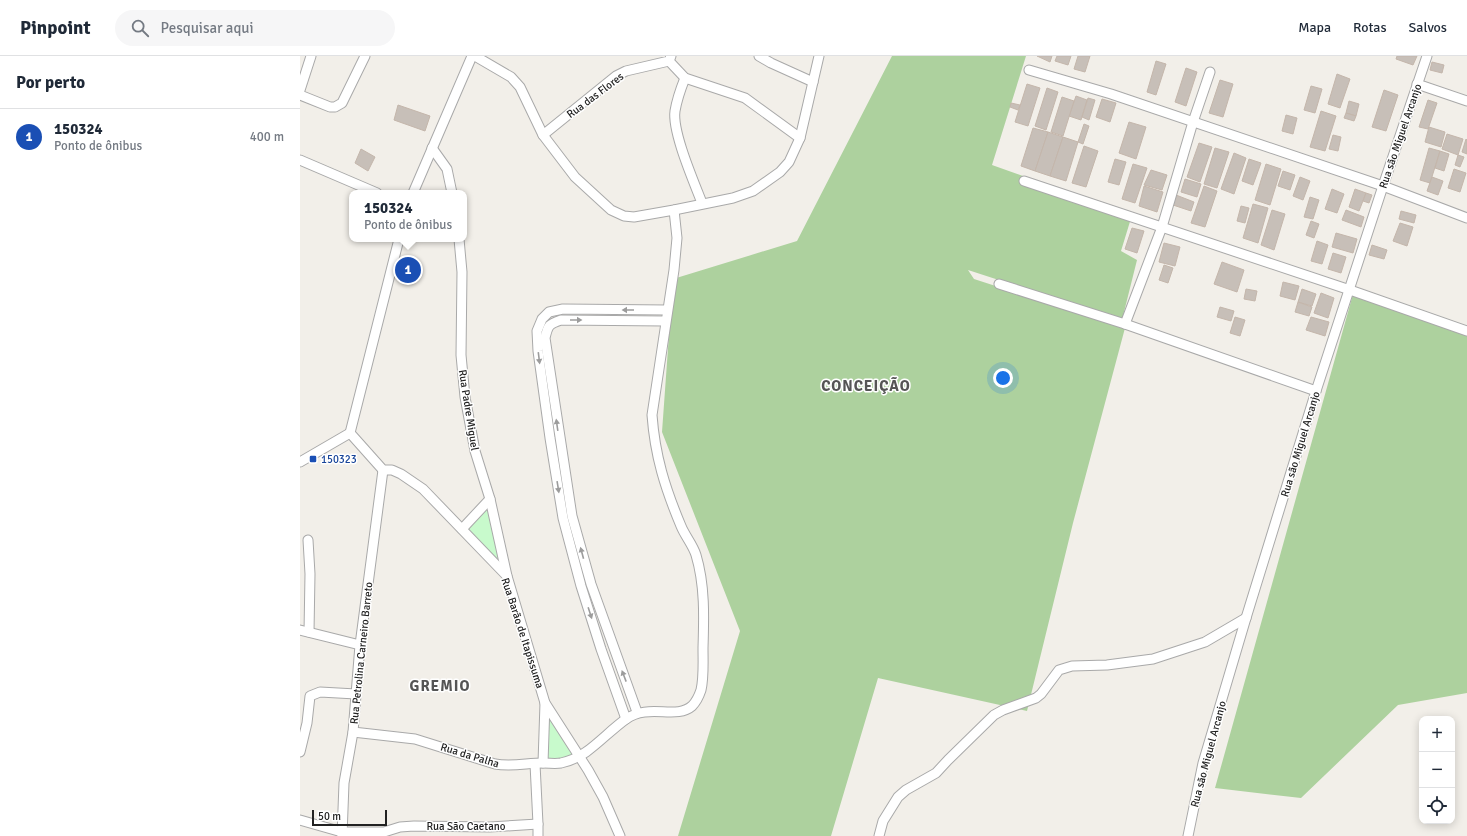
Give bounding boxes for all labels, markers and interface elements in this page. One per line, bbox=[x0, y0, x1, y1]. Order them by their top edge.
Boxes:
search box bbox=[115, 10, 395, 46]
text: Pinpoint bbox=[20, 16, 91, 40]
icon: search bbox=[129, 17, 151, 39]
text: Pesquisar aqui bbox=[161, 19, 254, 37]
text: Mapa bbox=[1298, 19, 1331, 36]
text: Rotas bbox=[1353, 19, 1387, 36]
text: Salvos bbox=[1409, 19, 1447, 36]
street label: Rua das Flores bbox=[564, 70, 626, 121]
text: Por perto bbox=[16, 72, 85, 93]
street label: Rua são Miguel Arcanjo bbox=[1376, 82, 1425, 190]
text: 150324 bbox=[54, 120, 103, 138]
text: 1 bbox=[25, 129, 33, 145]
text: 400 m bbox=[250, 129, 284, 145]
text: Ponto de ônibus bbox=[54, 138, 142, 154]
popup bbox=[349, 190, 467, 242]
text: 150324 bbox=[364, 199, 413, 217]
text: Ponto de ônibus bbox=[364, 217, 452, 233]
pin: 1 bbox=[395, 255, 421, 285]
one-way arrow bbox=[622, 306, 634, 313]
one-way arrow bbox=[570, 317, 583, 323]
one-way arrow bbox=[536, 352, 542, 364]
your location bbox=[993, 368, 1013, 388]
street label: Rua Padre Miguel bbox=[456, 369, 481, 452]
district label: CONCEIÇÃO bbox=[821, 377, 911, 395]
street label: Rua são Miguel Arcanjo bbox=[1278, 389, 1323, 499]
one-way arrow bbox=[554, 419, 561, 431]
place label: 150323 bbox=[321, 453, 357, 466]
marker: 150323 bbox=[308, 454, 318, 464]
one-way arrow bbox=[555, 481, 561, 493]
one-way arrow bbox=[579, 547, 585, 559]
street label: Rua Barão de Itapissuma bbox=[499, 576, 547, 690]
street label: Rua Petrolina Carneiro Barreto bbox=[348, 581, 375, 725]
one-way arrow bbox=[587, 607, 593, 619]
one-way arrow bbox=[620, 669, 626, 681]
district label: GREMIO bbox=[410, 677, 470, 695]
street label: Rua são Miguel Arcanjo bbox=[1188, 699, 1229, 809]
map controls bbox=[1419, 716, 1455, 824]
button: + bbox=[1419, 716, 1455, 752]
street label: Rua da Palha bbox=[439, 740, 501, 771]
button: − bbox=[1419, 752, 1455, 788]
button: locate bbox=[1419, 788, 1455, 824]
scale bar bbox=[312, 808, 387, 827]
text: 50 m bbox=[318, 810, 341, 823]
street label: Rua São Caetano bbox=[427, 820, 506, 833]

